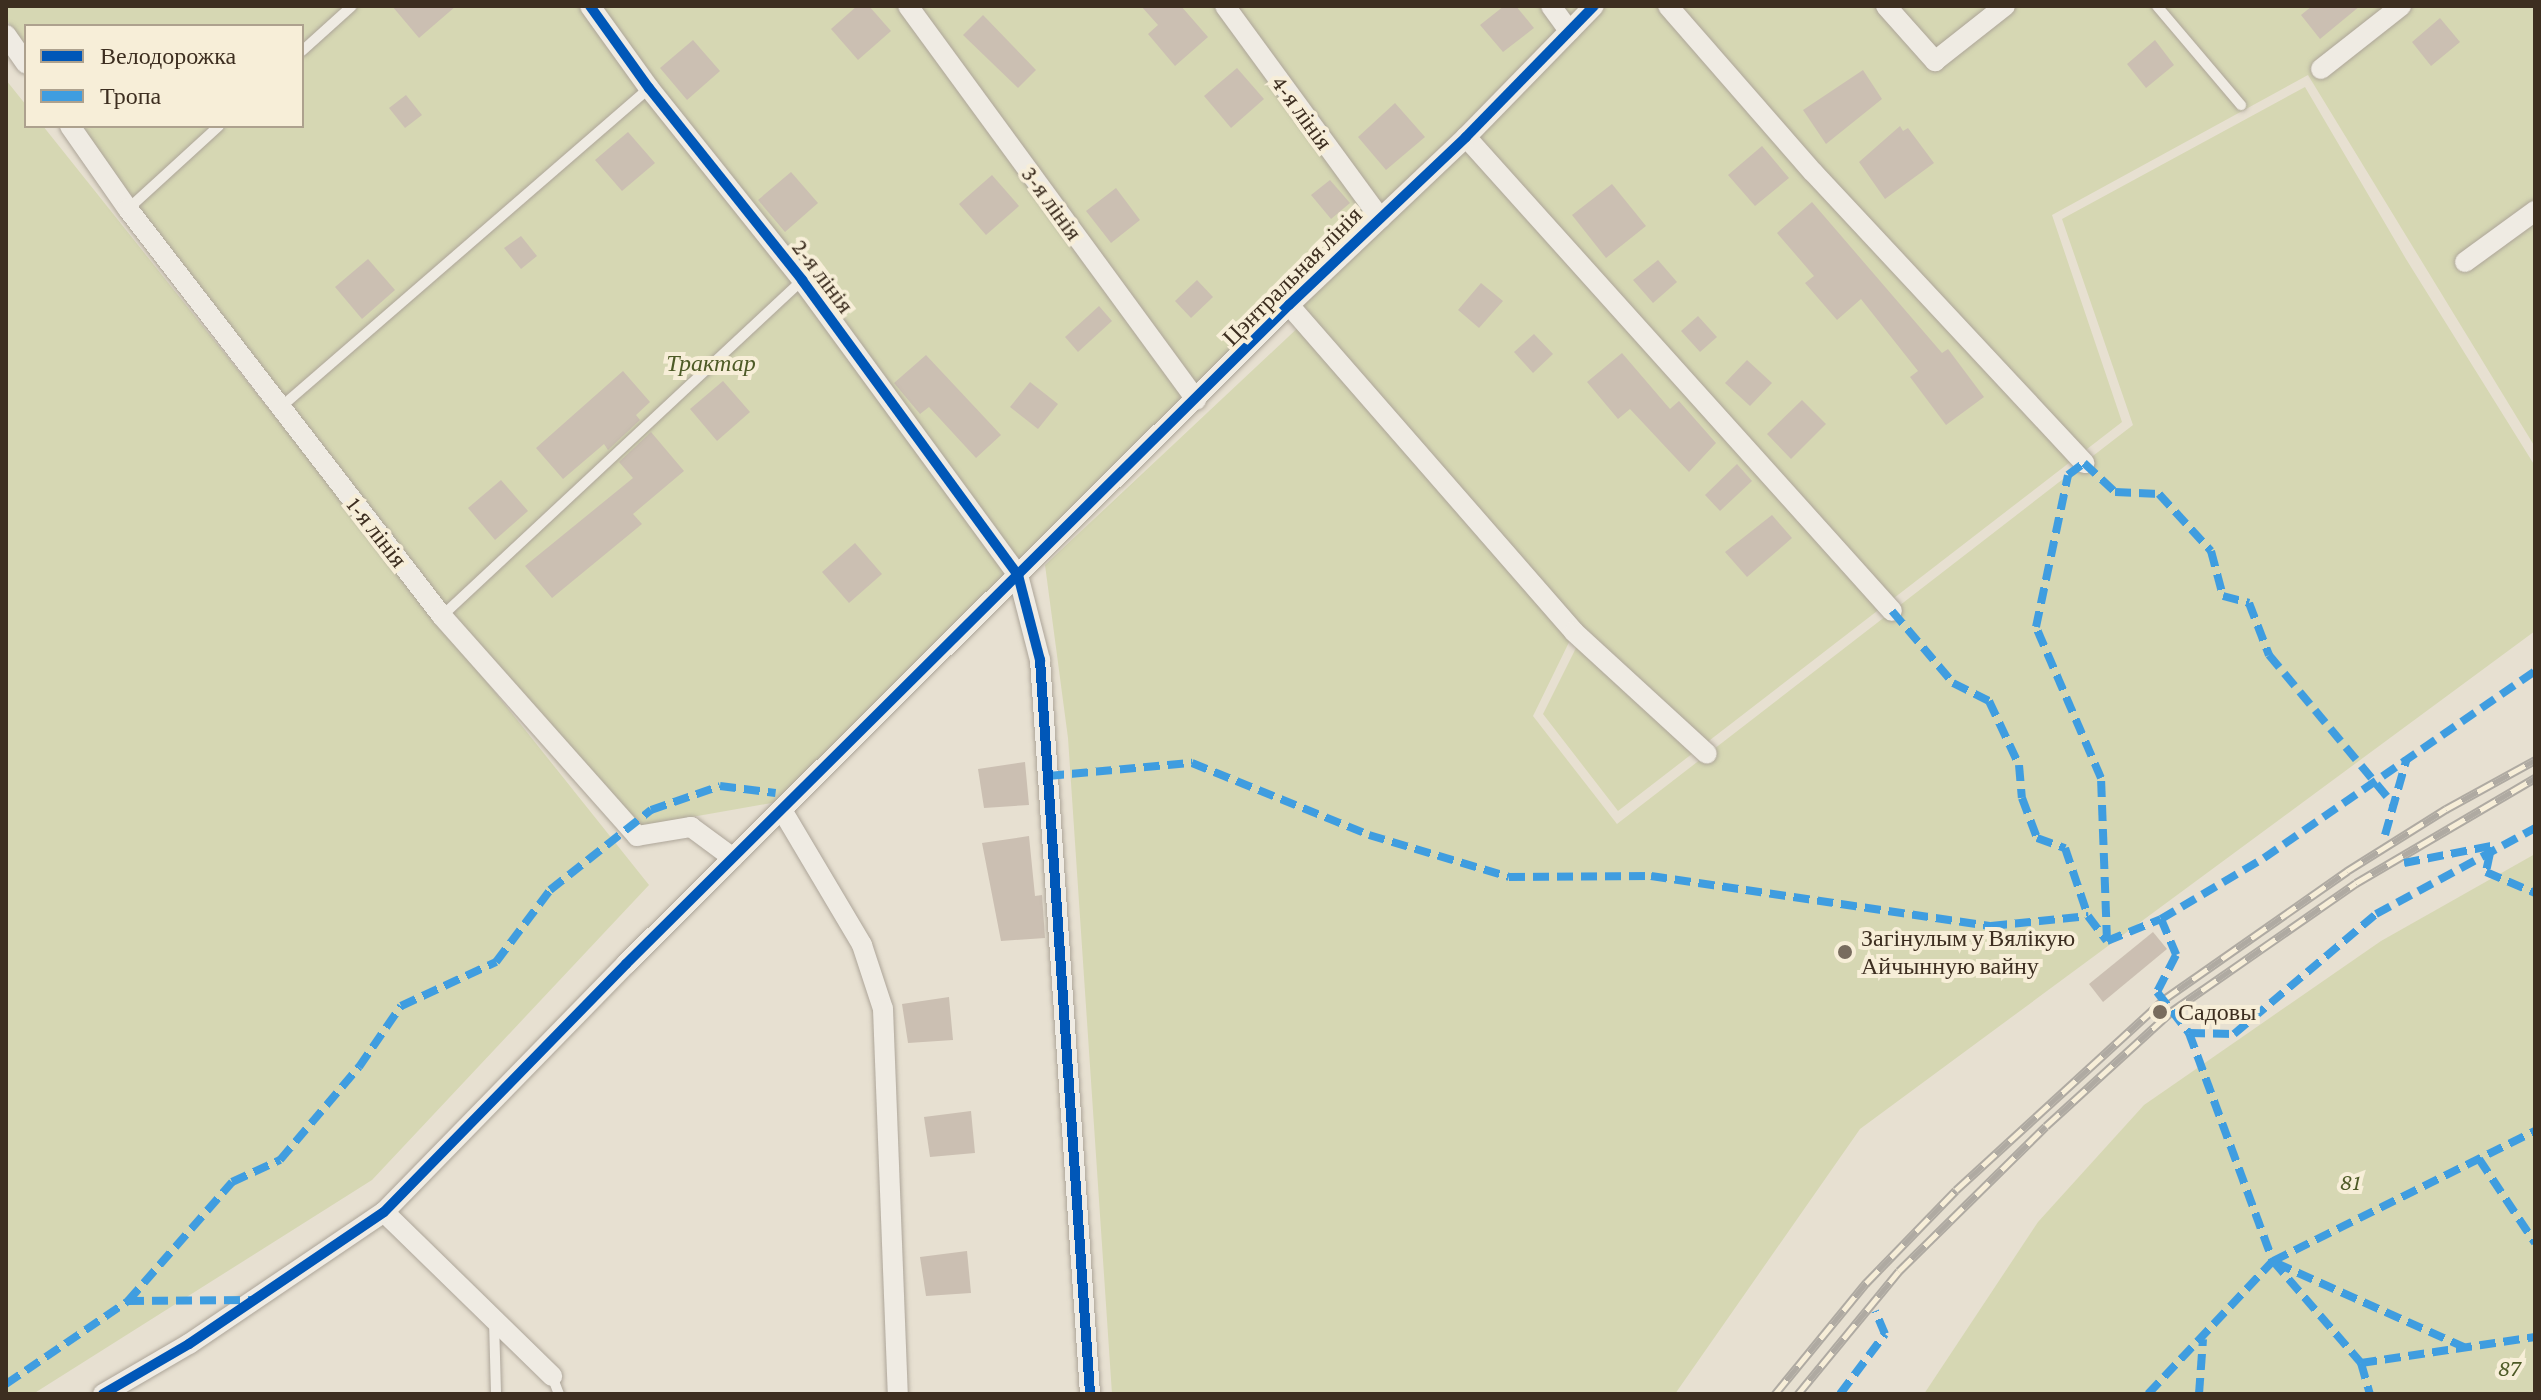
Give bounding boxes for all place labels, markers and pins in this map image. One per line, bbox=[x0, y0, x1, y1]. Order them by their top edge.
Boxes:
place label: Загінулым у Вялікую Айчынную вайну bbox=[1861, 924, 2075, 980]
marker: Загінулым у Вялікую Айчынную вайну bbox=[1836, 943, 1854, 961]
place label: Садовы bbox=[2178, 998, 2256, 1026]
marker: Садовы bbox=[2149, 1001, 2171, 1023]

